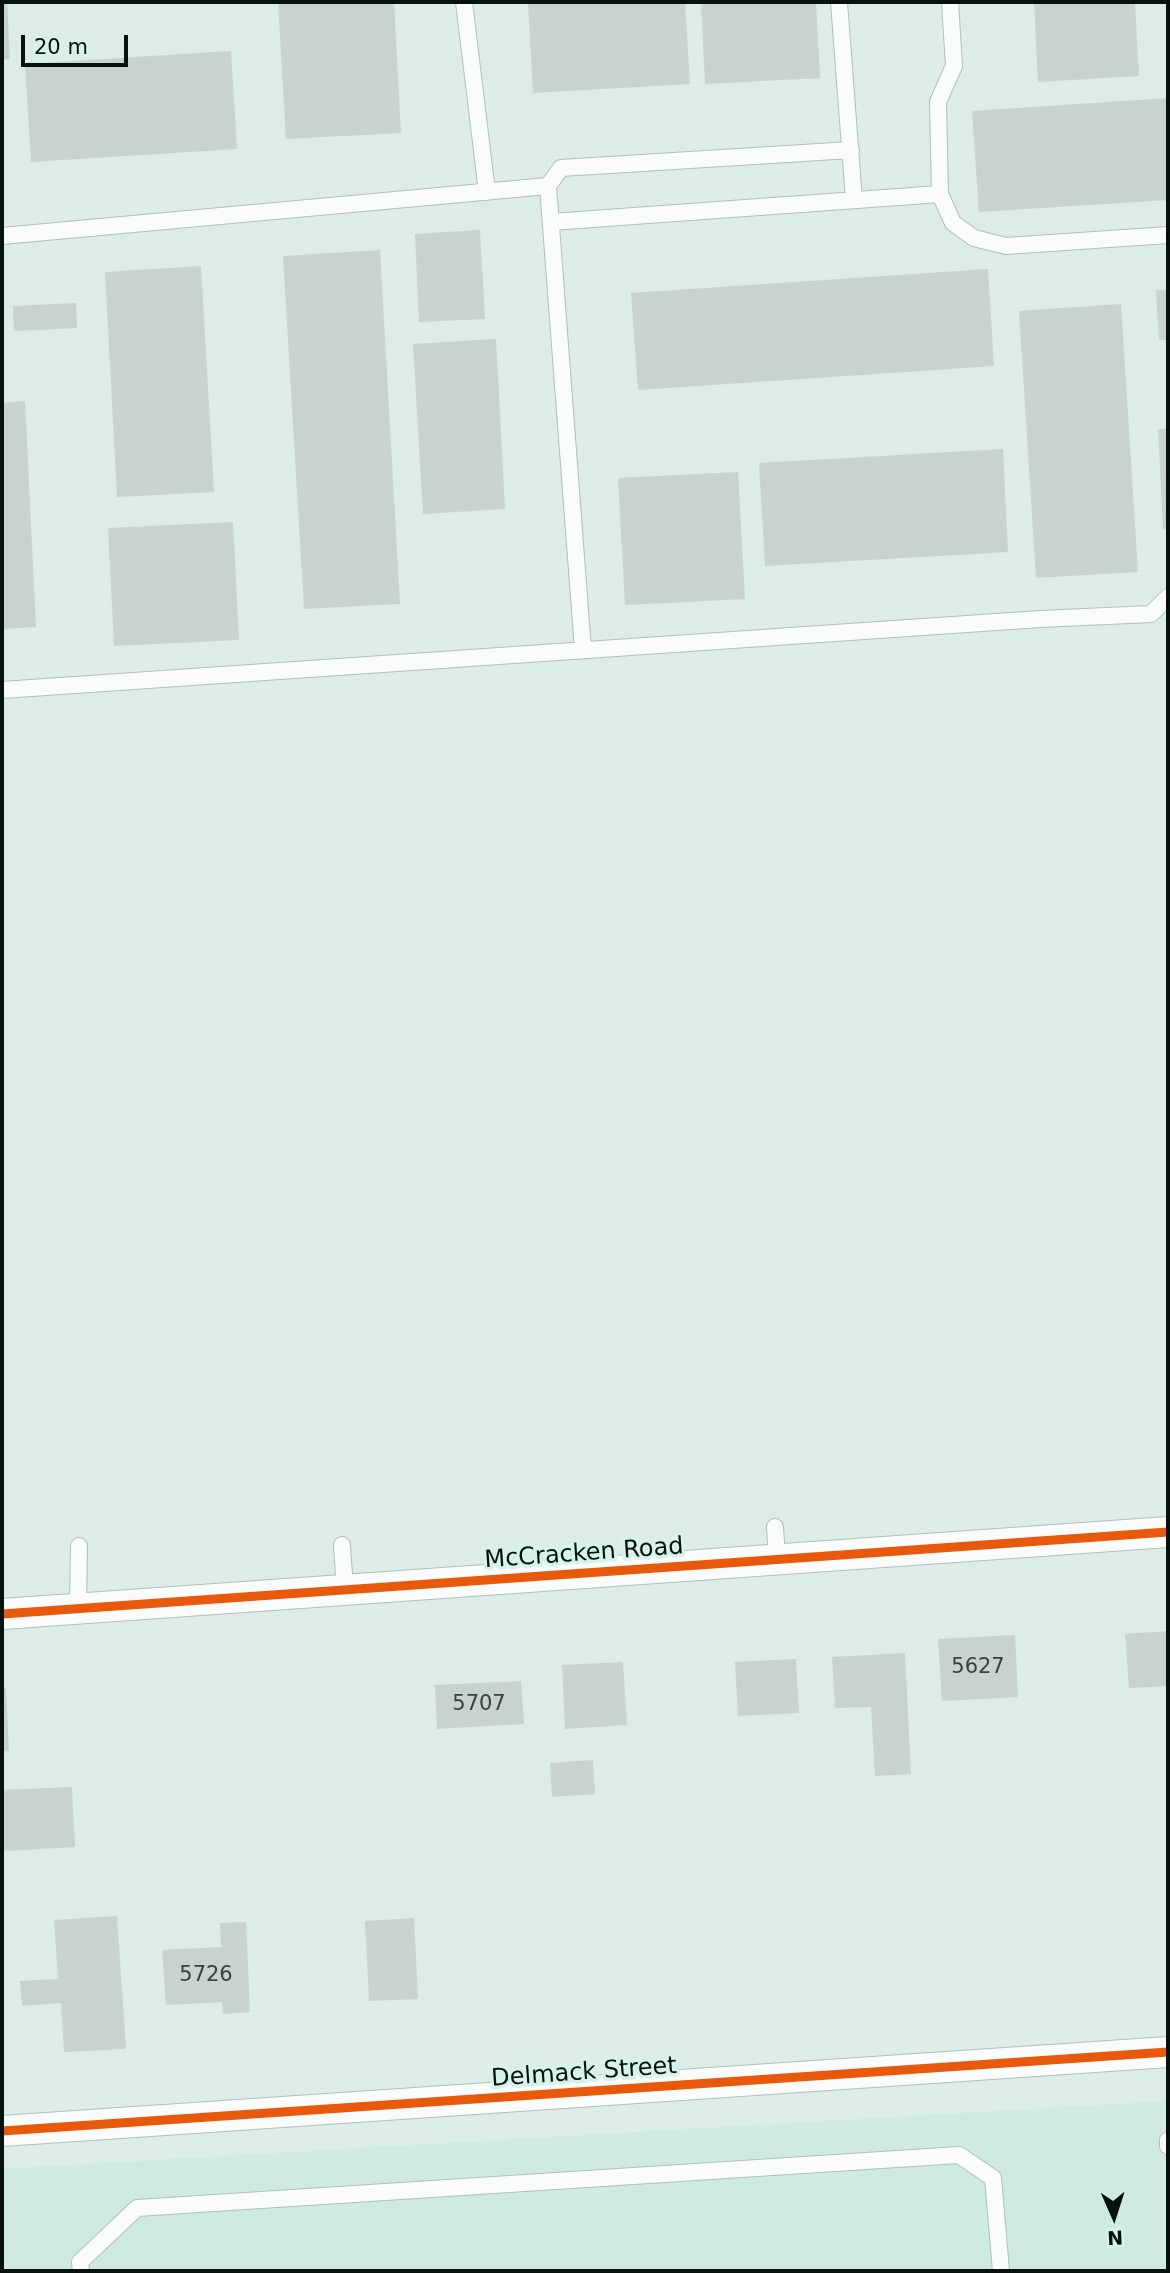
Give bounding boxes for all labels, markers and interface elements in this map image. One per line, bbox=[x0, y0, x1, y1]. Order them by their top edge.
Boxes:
scale bar bbox=[24, 21, 131, 65]
text: 20 m bbox=[34, 35, 88, 59]
street label: McCracken Road bbox=[484, 1533, 684, 1575]
house number: 5627 bbox=[951, 1655, 1005, 1681]
house number: 5707 bbox=[452, 1692, 506, 1718]
house number: 5726 bbox=[179, 1963, 233, 1989]
street label: Delmack Street bbox=[490, 2052, 678, 2094]
north arrow bbox=[1079, 2182, 1149, 2252]
text: N bbox=[1107, 2227, 1124, 2249]

